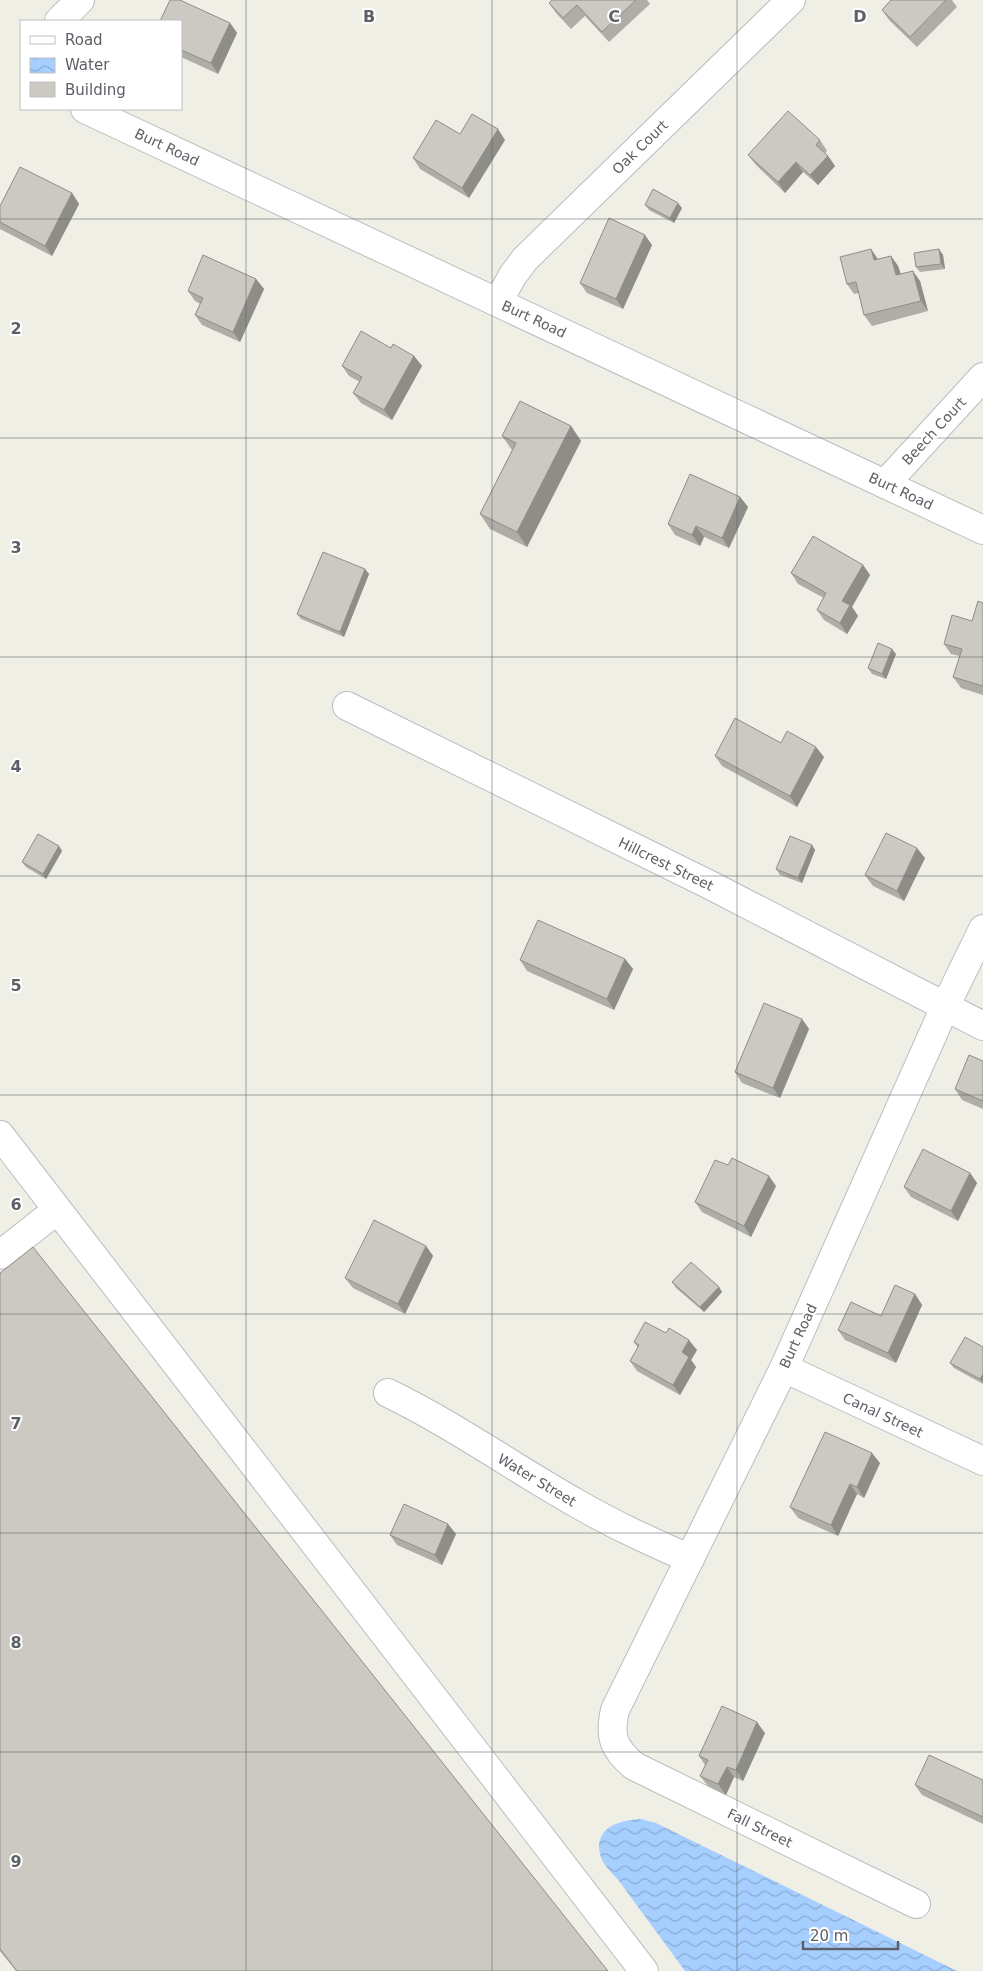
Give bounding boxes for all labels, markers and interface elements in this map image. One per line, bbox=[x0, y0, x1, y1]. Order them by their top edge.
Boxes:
text: B bbox=[363, 7, 375, 26]
text: C bbox=[608, 7, 620, 26]
text: D bbox=[853, 7, 867, 26]
legend bbox=[20, 20, 182, 110]
text: Road bbox=[65, 31, 103, 49]
text: Water bbox=[65, 56, 110, 74]
text: Building bbox=[65, 81, 126, 99]
street label: Oak Court bbox=[609, 116, 671, 177]
street label: Burt Road bbox=[132, 125, 202, 169]
street label: Burt Road bbox=[499, 297, 569, 341]
text: 2 bbox=[10, 319, 22, 338]
street label: Beech Court bbox=[899, 394, 970, 468]
street label: Burt Road bbox=[866, 469, 936, 513]
text: 3 bbox=[10, 538, 22, 557]
text: 4 bbox=[10, 757, 22, 776]
street label: Hillcrest Street bbox=[616, 834, 717, 894]
text: 5 bbox=[10, 976, 22, 995]
text: 6 bbox=[10, 1195, 22, 1214]
street label: Burt Road bbox=[776, 1301, 820, 1371]
street label: Canal Street bbox=[840, 1389, 926, 1441]
text: 7 bbox=[10, 1414, 22, 1433]
street label: Water Street bbox=[495, 1450, 579, 1510]
text: 8 bbox=[10, 1633, 22, 1652]
street label: Fall Street bbox=[725, 1805, 795, 1851]
text: 9 bbox=[10, 1852, 22, 1871]
scale bar bbox=[803, 1918, 898, 1950]
text: 20 m bbox=[810, 1927, 848, 1945]

